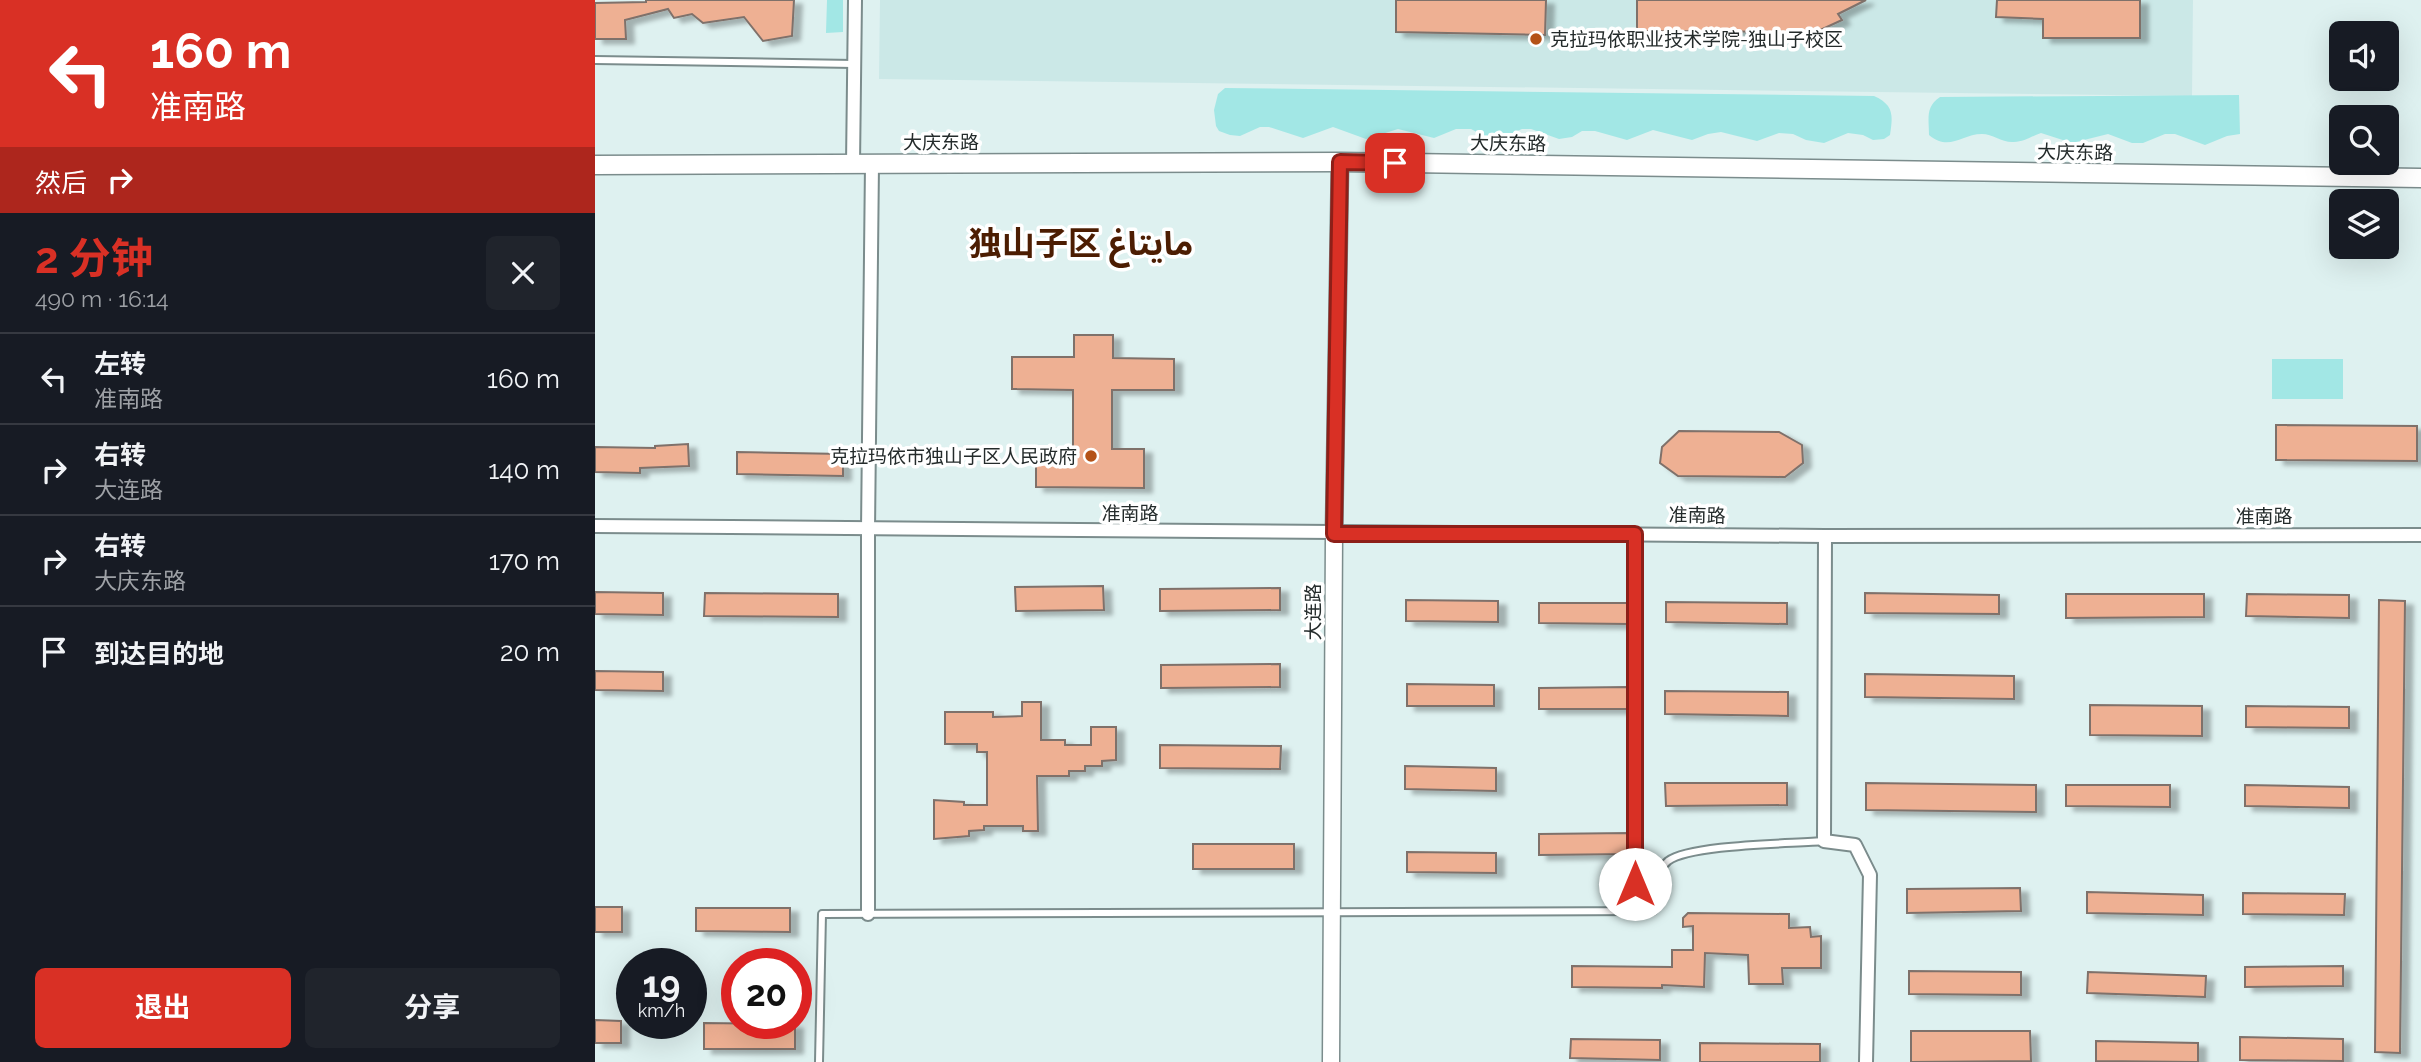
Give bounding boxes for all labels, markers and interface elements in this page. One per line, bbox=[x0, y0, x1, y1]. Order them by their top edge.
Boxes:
map controls bbox=[2329, 21, 2399, 259]
button: sound bbox=[2329, 21, 2399, 91]
text: 160 m bbox=[150, 22, 291, 79]
icon: left bbox=[35, 28, 126, 119]
place label: 克拉玛依职业技术学院-独山子校区 bbox=[1550, 28, 1843, 50]
marker: 克拉玛依职业技术学院-独山子校区 bbox=[1528, 31, 1544, 47]
text: 准南路 bbox=[150, 88, 246, 125]
button: search bbox=[2329, 105, 2399, 175]
street label: 大庆东路 bbox=[903, 131, 979, 153]
street label: 大庆东路 bbox=[1470, 131, 1546, 155]
pin bbox=[1365, 133, 1425, 193]
street label: 大庆东路 bbox=[2037, 140, 2113, 164]
icon: arrive bbox=[1376, 144, 1414, 182]
icon: right bbox=[101, 161, 139, 199]
text: 然后 bbox=[35, 168, 87, 198]
button: layers bbox=[2329, 189, 2399, 259]
district label: 独山子区 مايتاغ bbox=[969, 224, 1193, 268]
text: 2 分钟 bbox=[35, 234, 153, 283]
button: close bbox=[486, 236, 560, 310]
text: 490 m · 16:14 bbox=[35, 285, 169, 312]
text: 左转 bbox=[94, 349, 146, 379]
icon: left bbox=[35, 360, 73, 398]
text: 160 m bbox=[487, 364, 560, 394]
text: 准南路 bbox=[94, 385, 163, 412]
text: 右转 bbox=[94, 440, 146, 470]
place label: 克拉玛依市独山子区人民政府 bbox=[830, 445, 1077, 467]
marker: 克拉玛依市独山子区人民政府 bbox=[1083, 448, 1099, 464]
icon: right bbox=[35, 451, 73, 489]
text: 140 m bbox=[488, 455, 560, 485]
text: 大连路 bbox=[94, 476, 163, 503]
street label: 准南路 bbox=[1101, 502, 1159, 524]
street label: 准南路 bbox=[1668, 504, 1726, 526]
street label: 准南路 bbox=[2235, 505, 2293, 527]
text: 右转 bbox=[94, 531, 146, 561]
icon: right bbox=[35, 542, 73, 580]
text: 170 m bbox=[489, 546, 560, 576]
text: 大庆东路 bbox=[94, 567, 186, 594]
street label: 大连路 bbox=[1302, 583, 1324, 641]
icon: arrive bbox=[35, 633, 73, 671]
text: 20 m bbox=[500, 637, 560, 667]
text: 到达目的地 bbox=[94, 639, 224, 669]
position arrow bbox=[1598, 847, 1672, 921]
speed limit sign: 20 bbox=[721, 948, 812, 1039]
text: 19 bbox=[643, 964, 680, 1005]
button: 退出 bbox=[35, 968, 291, 1048]
button: 分享 bbox=[305, 968, 560, 1048]
text: km/h bbox=[638, 1000, 685, 1021]

